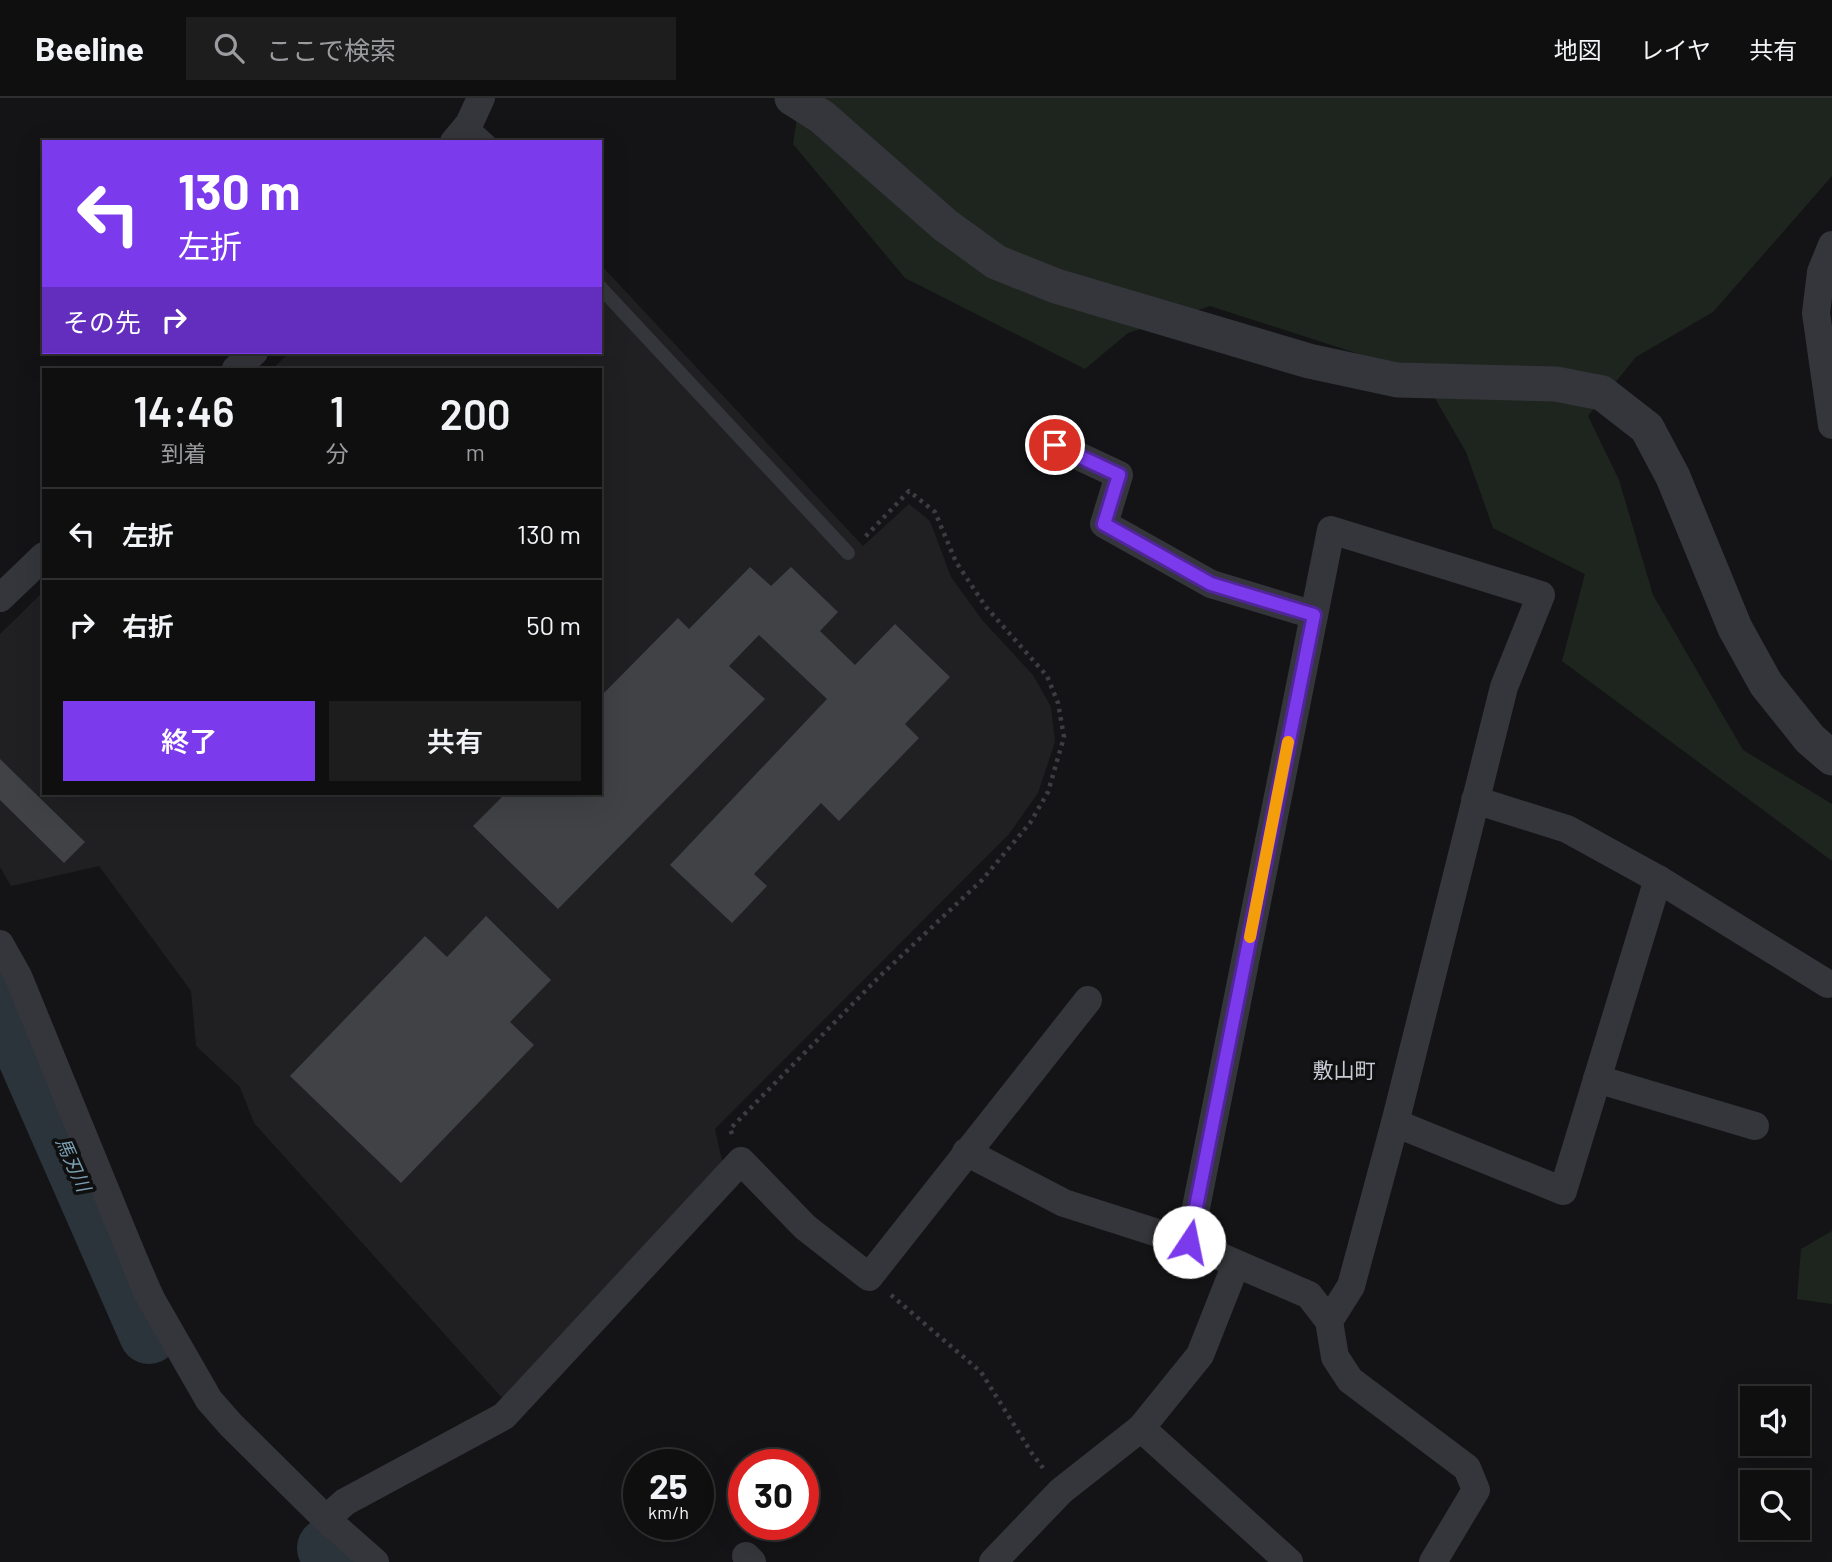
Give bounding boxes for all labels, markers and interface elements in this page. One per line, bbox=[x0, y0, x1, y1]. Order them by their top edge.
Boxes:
search box bbox=[186, 17, 676, 80]
text: Beeline bbox=[35, 28, 144, 68]
icon: search bbox=[210, 29, 248, 67]
text: ここで検索 bbox=[266, 34, 396, 65]
text: 地図 bbox=[1554, 35, 1602, 64]
text: レイヤ bbox=[1640, 35, 1711, 64]
text: 共有 bbox=[1749, 35, 1797, 64]
text: 130 m bbox=[178, 161, 300, 220]
icon: left bbox=[63, 168, 154, 259]
text: 左折 bbox=[178, 226, 242, 264]
icon: right bbox=[155, 301, 193, 339]
text: その先 bbox=[63, 306, 141, 337]
text: 14:46 bbox=[133, 385, 234, 435]
text: 1 bbox=[330, 385, 345, 435]
text: 200 bbox=[440, 388, 511, 438]
pin bbox=[1025, 415, 1085, 475]
icon: arrive bbox=[1036, 426, 1074, 464]
text: m bbox=[466, 438, 485, 466]
text: 到着 bbox=[161, 439, 207, 467]
text: 分 bbox=[326, 439, 349, 467]
icon: left bbox=[63, 515, 101, 553]
text: 130 m bbox=[517, 518, 581, 549]
text: 左折 bbox=[122, 519, 174, 550]
icon: right bbox=[63, 606, 101, 644]
text: 50 m bbox=[526, 609, 581, 640]
text: 右折 bbox=[122, 610, 174, 641]
button: 終了 bbox=[63, 701, 315, 781]
button: 共有 bbox=[329, 701, 581, 781]
district label: 敷山町 bbox=[1313, 1057, 1376, 1082]
water label: 馬刃川 bbox=[52, 1133, 97, 1197]
position arrow bbox=[1152, 1205, 1226, 1279]
map controls bbox=[1740, 1386, 1810, 1540]
button: sound bbox=[1740, 1386, 1810, 1456]
speed limit sign: 30 bbox=[728, 1449, 819, 1540]
text: 25 bbox=[649, 1464, 688, 1506]
button: search bbox=[1740, 1470, 1810, 1540]
text: km/h bbox=[648, 1501, 689, 1523]

